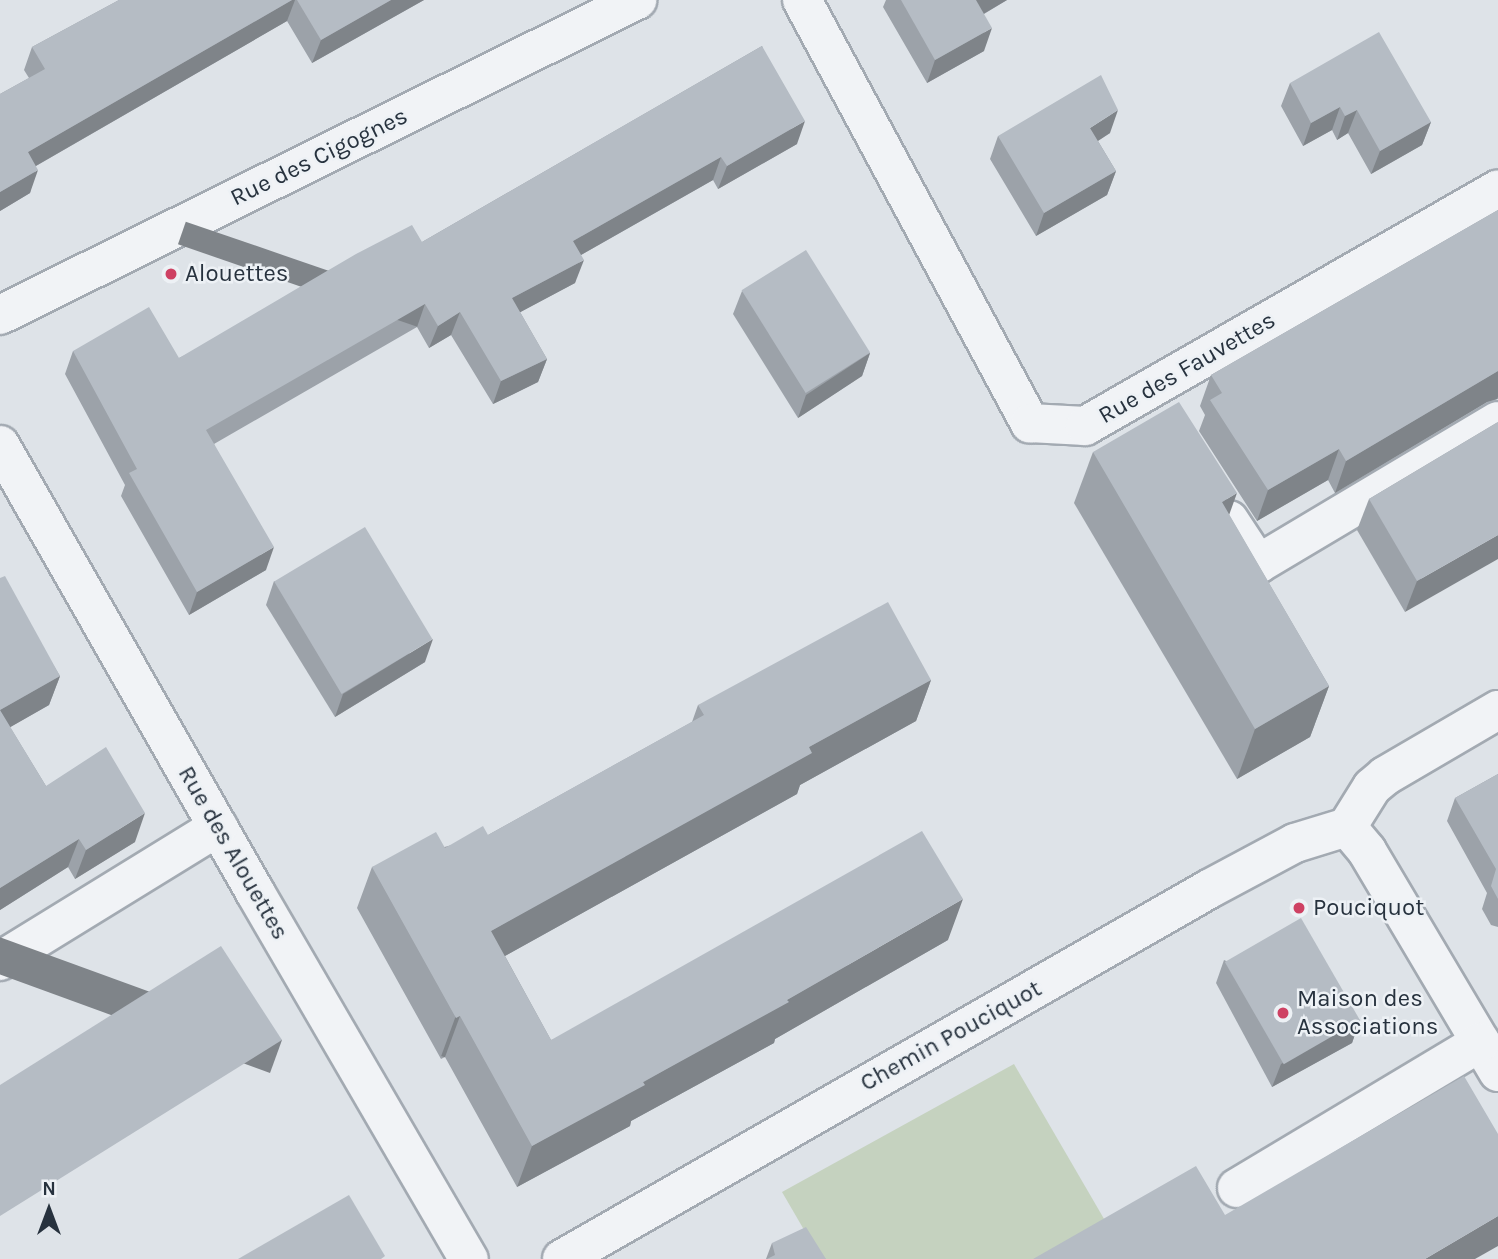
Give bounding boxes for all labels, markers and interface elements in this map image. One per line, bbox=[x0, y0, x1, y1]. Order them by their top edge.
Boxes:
street label: Rue des Cigognes bbox=[226, 102, 412, 212]
place label: Alouettes bbox=[185, 260, 288, 288]
marker: Alouettes bbox=[163, 266, 179, 282]
street label: Rue des Fauvettes bbox=[1094, 306, 1280, 430]
street label: Rue des Alouettes bbox=[172, 761, 294, 945]
place label: Pouciquot bbox=[1313, 894, 1424, 922]
marker: Pouciquot bbox=[1291, 900, 1307, 916]
street label: Chemin Pouciquot bbox=[855, 974, 1047, 1098]
place label: Maison des Associations bbox=[1297, 985, 1438, 1041]
marker: Maison des Associations bbox=[1275, 1005, 1291, 1021]
north arrow bbox=[14, 1175, 84, 1245]
text: N bbox=[42, 1178, 56, 1200]

